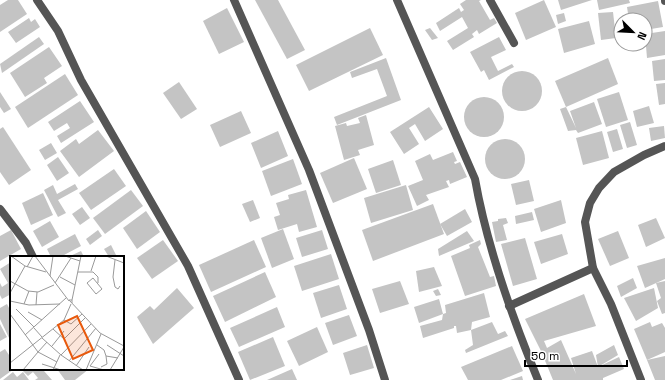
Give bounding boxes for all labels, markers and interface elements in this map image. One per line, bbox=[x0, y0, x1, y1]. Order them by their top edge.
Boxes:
north arrow bbox=[613, 12, 653, 52]
text: N bbox=[634, 30, 650, 42]
inset map bbox=[10, 256, 124, 370]
scale bar bbox=[525, 342, 627, 368]
text: 50 m bbox=[531, 348, 559, 364]

